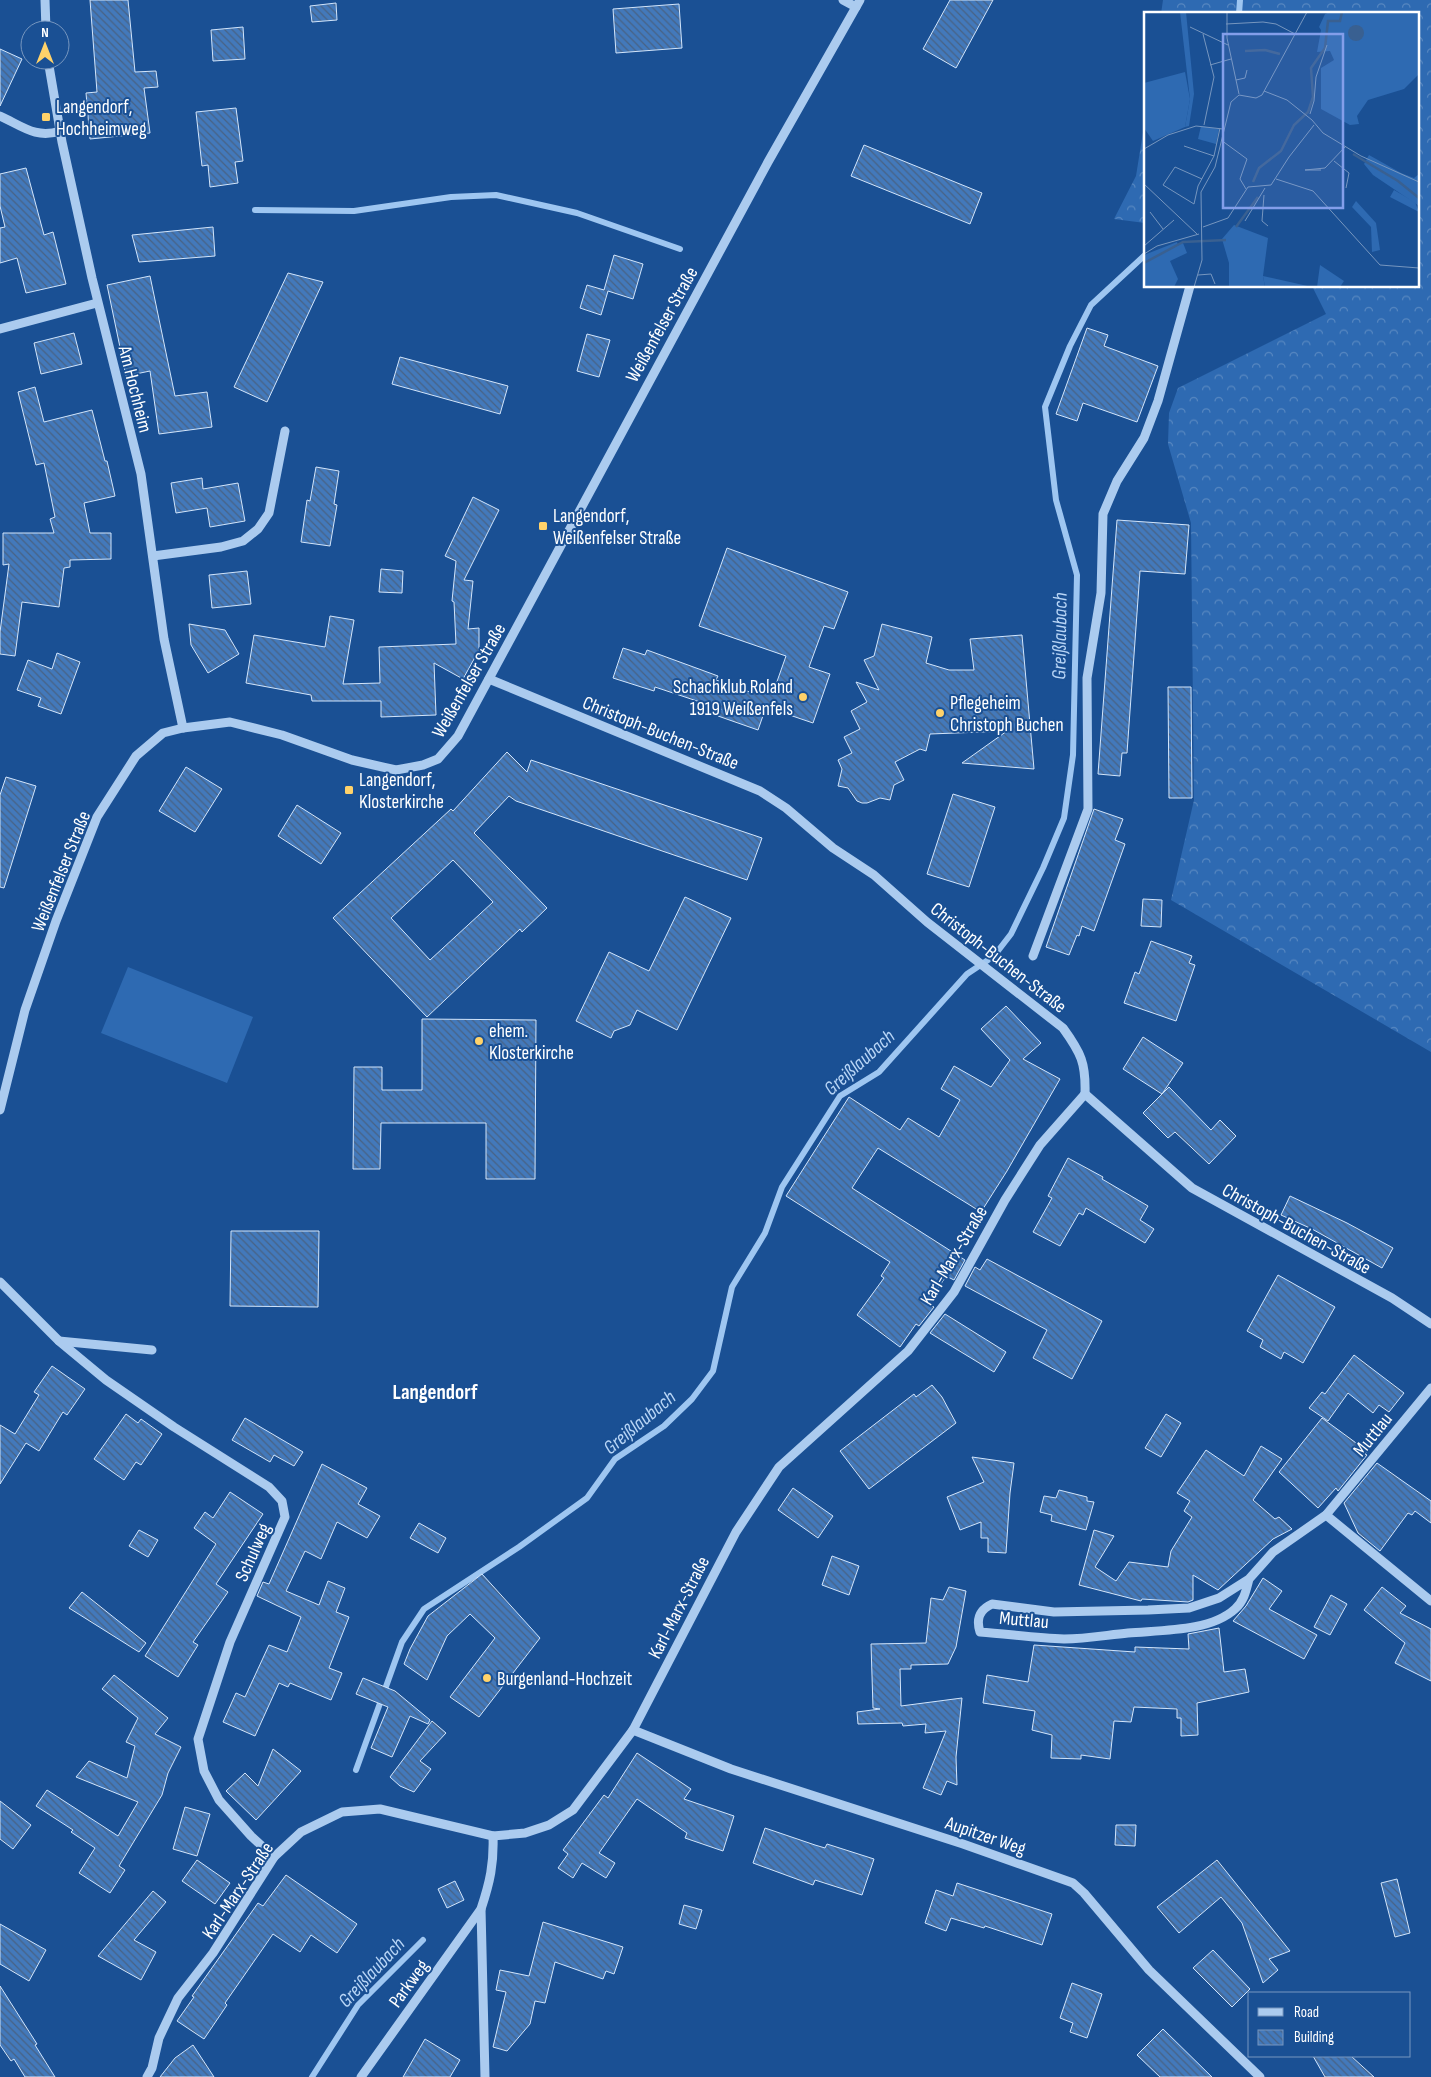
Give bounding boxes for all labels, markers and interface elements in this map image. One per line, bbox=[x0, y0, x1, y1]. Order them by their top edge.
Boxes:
inset map bbox=[1144, 12, 1418, 288]
north arrow bbox=[20, 20, 70, 70]
text: N bbox=[41, 24, 49, 41]
place label: Langendorf, Hochheimweg bbox=[56, 96, 147, 141]
marker: Langendorf, Hochheimweg bbox=[40, 111, 52, 123]
street label: Weißenfelser Straße bbox=[621, 263, 703, 386]
street label: Am Hochheim bbox=[112, 343, 156, 435]
place label: Langendorf, Weißenfelser Straße bbox=[553, 505, 681, 550]
marker: Langendorf, Weißenfelser Straße bbox=[537, 520, 549, 532]
water label: Greißlaubach bbox=[1047, 592, 1073, 680]
street label: Weißenfelser Straße bbox=[427, 620, 511, 742]
place label: Schachklub Roland 1919 Weißenfels bbox=[673, 676, 793, 721]
marker: Schachklub Roland 1919 Weißenfels bbox=[797, 691, 809, 703]
street label: Christoph-Buchen-Straße bbox=[579, 692, 742, 775]
place label: Pflegeheim Christoph Buchen bbox=[950, 692, 1064, 737]
marker: Pflegeheim Christoph Buchen bbox=[934, 707, 946, 719]
place label: Langendorf, Klosterkirche bbox=[359, 769, 444, 814]
marker: Langendorf, Klosterkirche bbox=[343, 784, 355, 796]
street label: Weißenfelser Straße bbox=[27, 808, 96, 935]
street label: Christoph-Buchen-Straße bbox=[925, 898, 1071, 1018]
place label: ehem. Klosterkirche bbox=[489, 1020, 574, 1065]
water label: Greißlaubach bbox=[819, 1025, 900, 1101]
marker: ehem. Klosterkirche bbox=[473, 1035, 485, 1047]
street label: Christoph-Buchen-Straße bbox=[1218, 1179, 1375, 1280]
street label: Karl-Marx-Straße bbox=[916, 1202, 993, 1310]
district label: Langendorf bbox=[392, 1380, 478, 1405]
water label: Greißlaubach bbox=[599, 1386, 681, 1460]
street label: Muttlau bbox=[1349, 1408, 1398, 1461]
street label: Schulweg bbox=[230, 1520, 276, 1585]
street label: Karl-Marx-Straße bbox=[644, 1553, 715, 1663]
street label: Muttlau bbox=[998, 1607, 1050, 1634]
place label: Burgenland-Hochzeit bbox=[497, 1668, 633, 1691]
marker: Burgenland-Hochzeit bbox=[481, 1672, 493, 1684]
street label: Aupitzer Weg bbox=[941, 1812, 1029, 1861]
street label: Karl-Marx-Straße bbox=[197, 1838, 279, 1944]
water label: Greißlaubach bbox=[333, 1933, 410, 2013]
street label: Parkweg bbox=[384, 1955, 435, 2012]
legend bbox=[1248, 1992, 1411, 2057]
text: Road bbox=[1294, 2003, 1319, 2022]
text: Building bbox=[1294, 2028, 1334, 2047]

